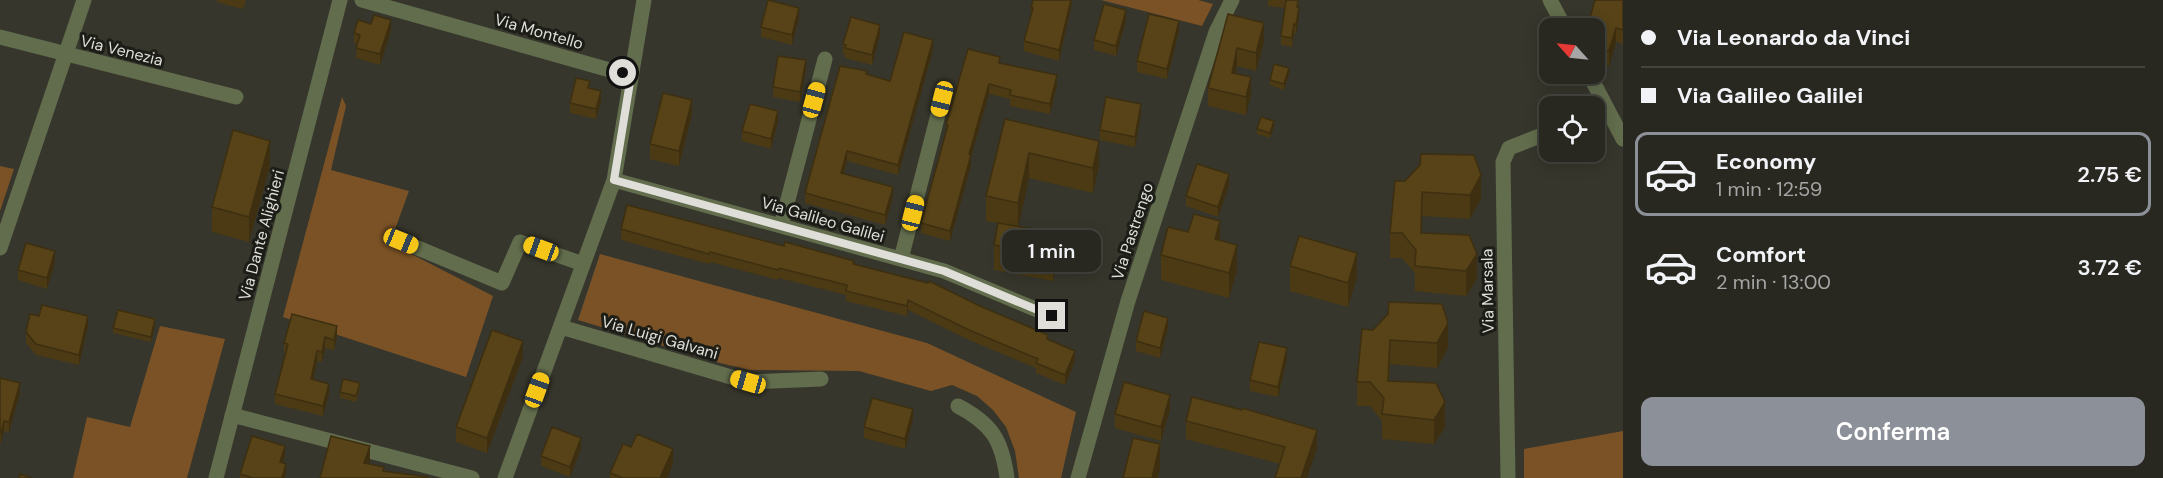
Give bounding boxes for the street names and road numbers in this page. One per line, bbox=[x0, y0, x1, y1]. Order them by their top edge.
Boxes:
street label: Via Montello bbox=[492, 9, 586, 54]
street label: Via Venezia bbox=[78, 30, 165, 71]
street label: Via Dante Alighieri bbox=[234, 167, 289, 303]
street label: Via Pastrengo bbox=[1107, 180, 1158, 282]
street label: Via Galileo Galilei bbox=[759, 192, 887, 247]
street label: Via Marsala bbox=[1476, 249, 1499, 333]
street label: Via Luigi Galvani bbox=[599, 311, 720, 364]

